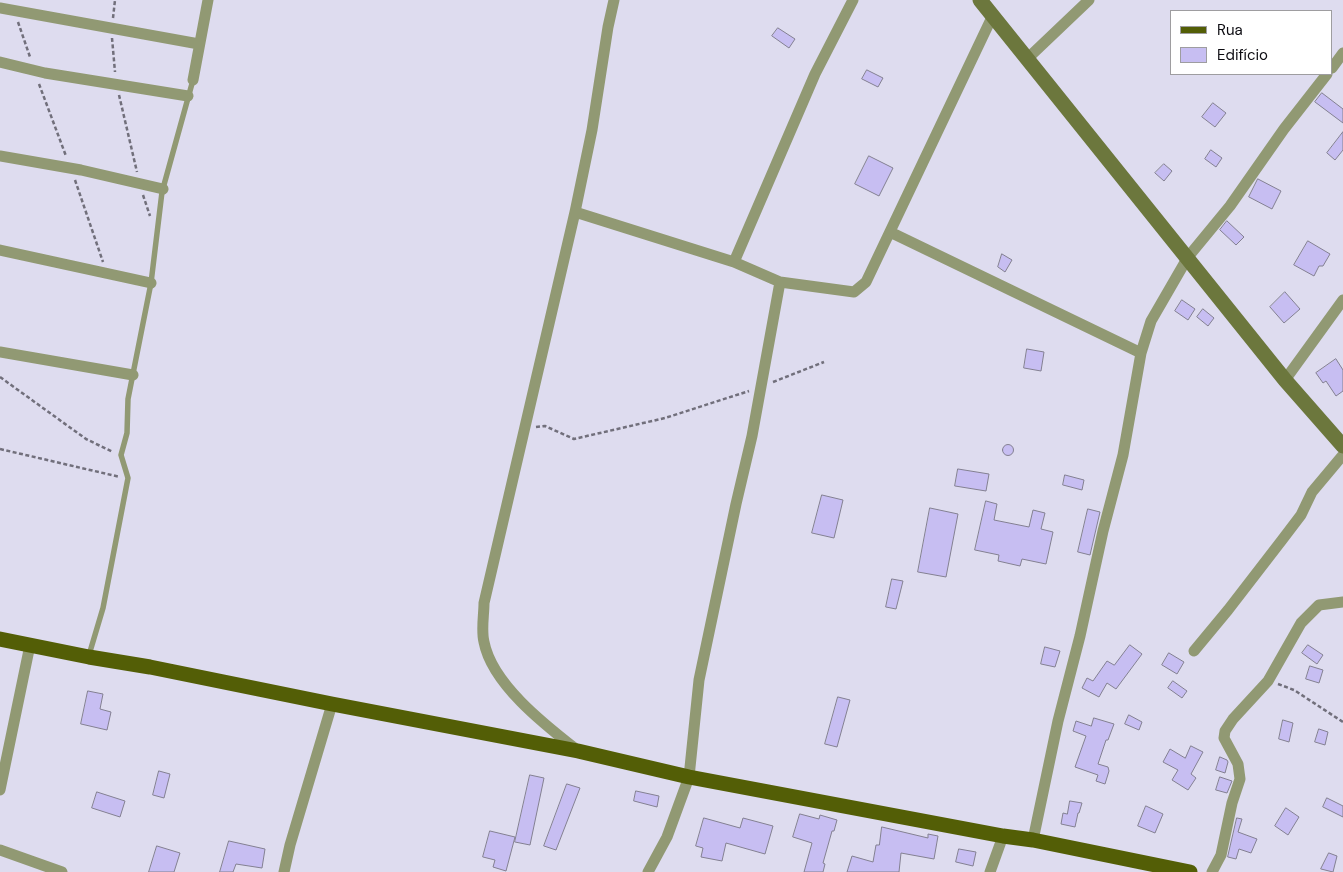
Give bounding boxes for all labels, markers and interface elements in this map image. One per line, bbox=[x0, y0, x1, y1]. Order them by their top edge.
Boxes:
legend bbox=[1170, 10, 1333, 75]
text: Rua bbox=[1217, 20, 1243, 40]
text: Edifício bbox=[1217, 45, 1268, 65]

